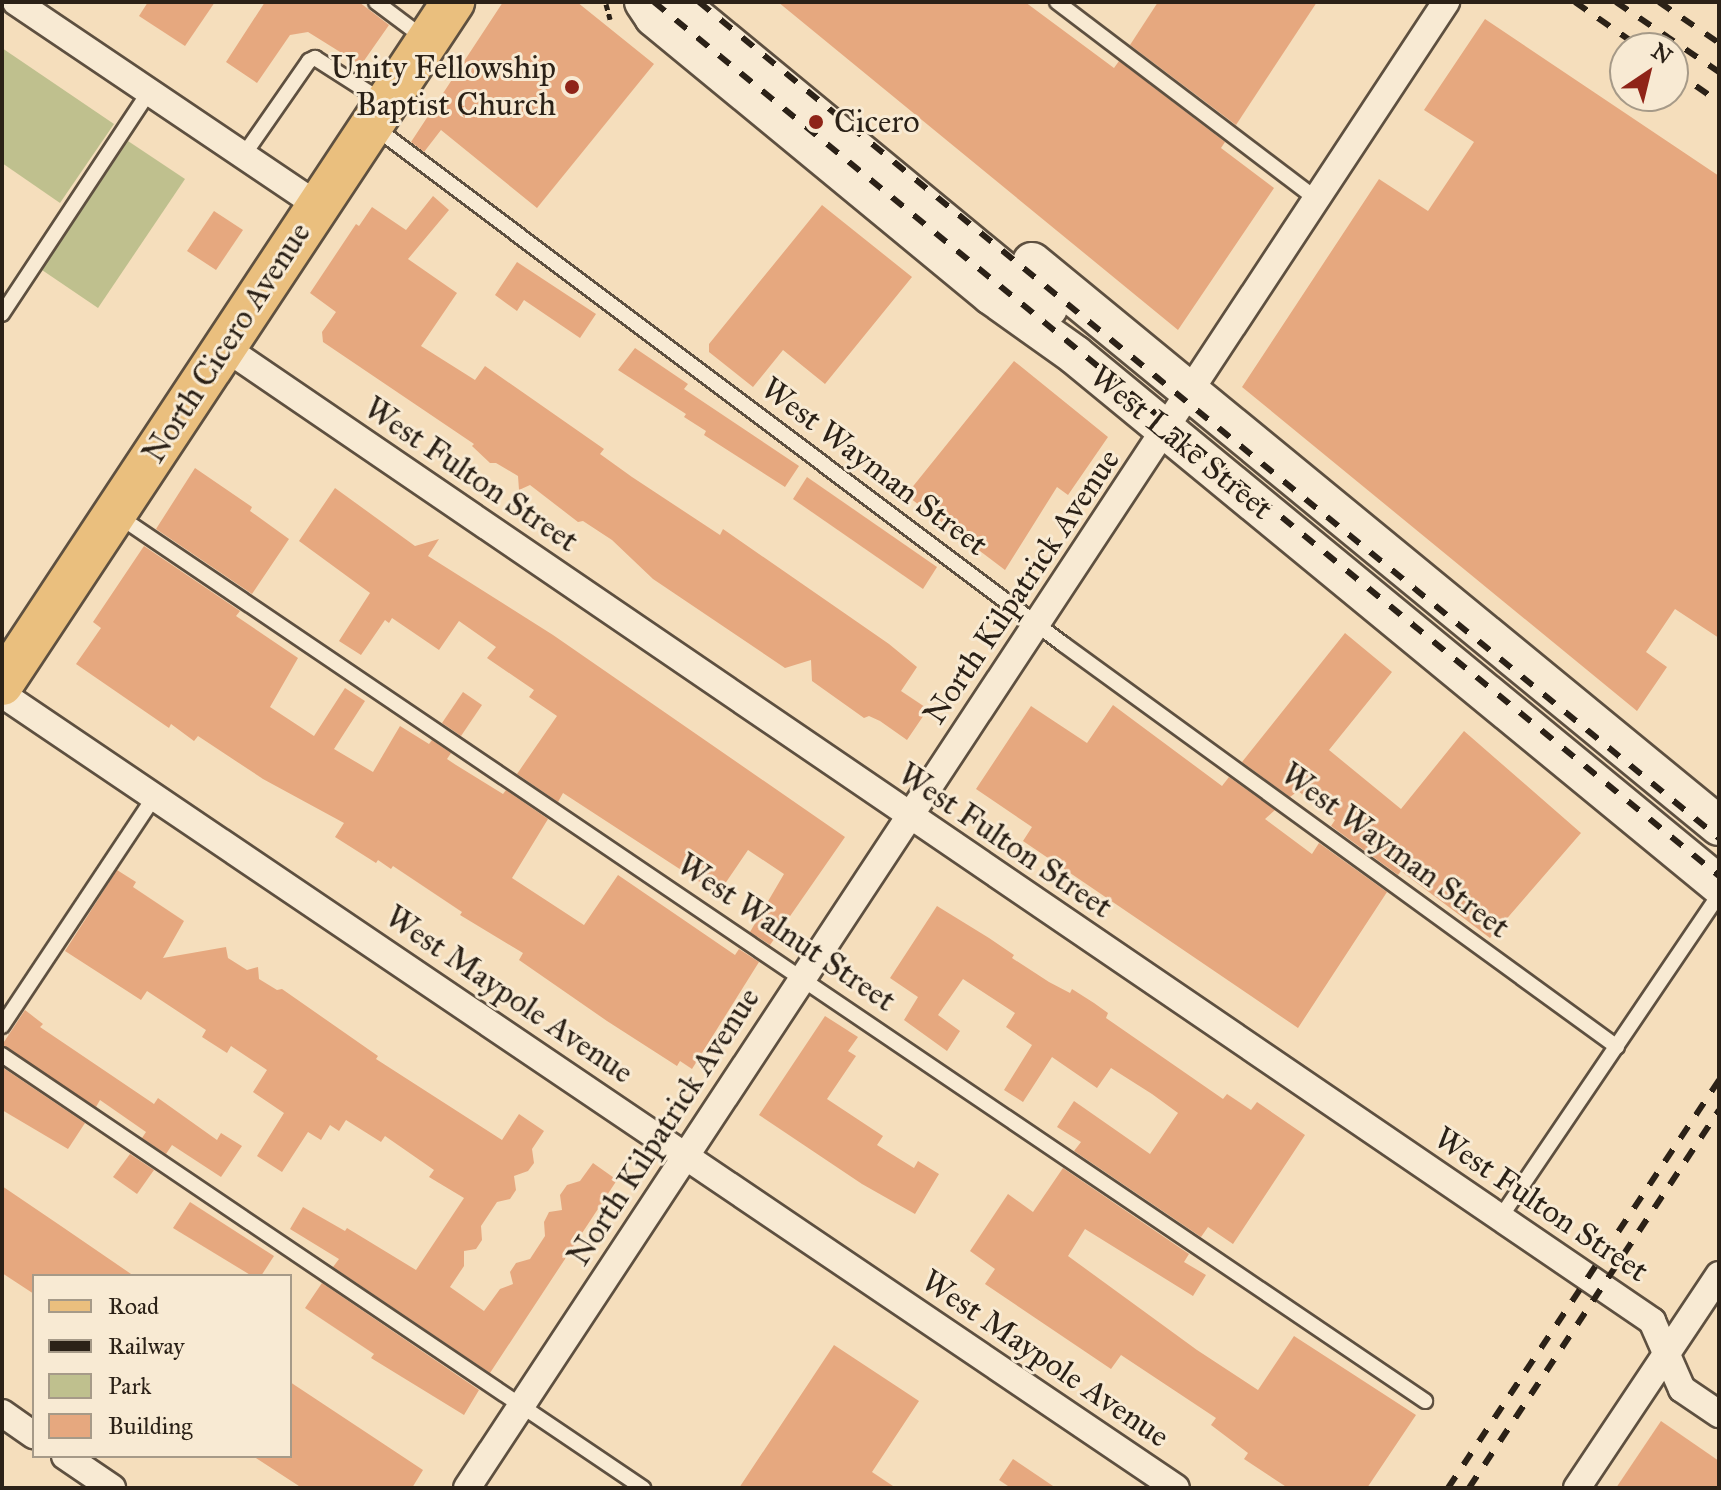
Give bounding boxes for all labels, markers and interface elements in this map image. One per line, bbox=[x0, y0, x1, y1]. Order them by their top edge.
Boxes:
north arrow bbox=[1609, 32, 1689, 112]
text: N bbox=[1647, 37, 1677, 70]
place label: Unity Fellowship Baptist Church bbox=[330, 50, 556, 125]
marker: Unity Fellowship Baptist Church bbox=[563, 78, 581, 96]
place label: Cicero bbox=[834, 103, 920, 141]
marker: Cicero bbox=[805, 111, 827, 133]
street label: North Cicero Avenue bbox=[135, 215, 319, 471]
street label: West Lake Street bbox=[1082, 358, 1280, 528]
street label: West Wayman Street bbox=[753, 369, 995, 565]
street label: West Fulton Street bbox=[357, 389, 585, 561]
street label: North Kilpatrick Avenue bbox=[916, 442, 1128, 732]
street label: West Fulton Street bbox=[891, 755, 1119, 927]
street label: West Wayman Street bbox=[1273, 755, 1517, 947]
street label: West Walnut Street bbox=[669, 846, 903, 1020]
street label: West Maypole Avenue bbox=[378, 898, 640, 1092]
street label: North Kilpatrick Avenue bbox=[560, 981, 768, 1273]
street label: West Fulton Street bbox=[1427, 1119, 1655, 1291]
street label: West Maypole Avenue bbox=[914, 1262, 1176, 1456]
legend bbox=[32, 1274, 292, 1458]
text: Road bbox=[108, 1291, 159, 1321]
text: Railway bbox=[108, 1331, 185, 1361]
text: Park bbox=[108, 1371, 151, 1401]
text: Building bbox=[108, 1411, 193, 1441]

